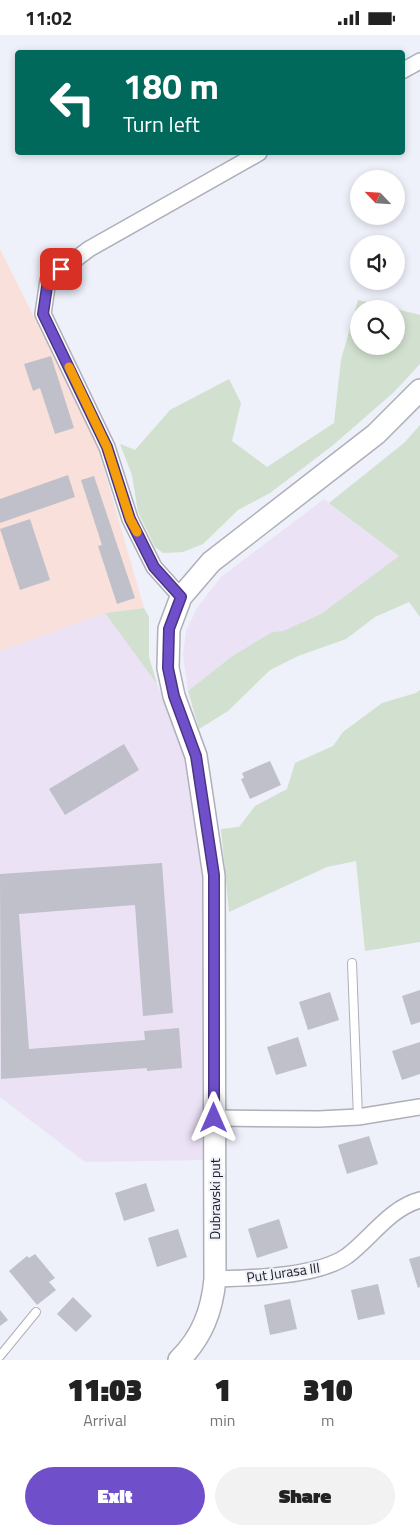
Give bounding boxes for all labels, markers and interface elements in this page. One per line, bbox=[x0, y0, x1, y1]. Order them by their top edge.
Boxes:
text: 11:02 bbox=[25, 3, 72, 32]
text: 180 m bbox=[123, 59, 219, 113]
icon: left bbox=[40, 70, 105, 135]
text: Turn left bbox=[123, 107, 200, 141]
north arrow bbox=[350, 170, 405, 225]
map controls bbox=[350, 170, 405, 355]
button: sound bbox=[350, 235, 405, 290]
pin bbox=[40, 248, 82, 290]
icon: arrive bbox=[47, 255, 75, 283]
button: search bbox=[350, 300, 405, 355]
position arrow bbox=[187, 1091, 239, 1143]
street label: Dubravski put bbox=[204, 1158, 225, 1240]
street label: Put Jurasa III bbox=[245, 1256, 321, 1288]
text: 11:03 bbox=[68, 1367, 142, 1413]
text: 1 bbox=[214, 1367, 231, 1413]
text: 310 bbox=[303, 1367, 352, 1413]
text: Arrival bbox=[83, 1408, 127, 1432]
text: min bbox=[210, 1408, 235, 1432]
text: m bbox=[321, 1408, 334, 1432]
button: Exit bbox=[25, 1467, 205, 1525]
button: Share bbox=[215, 1467, 395, 1525]

